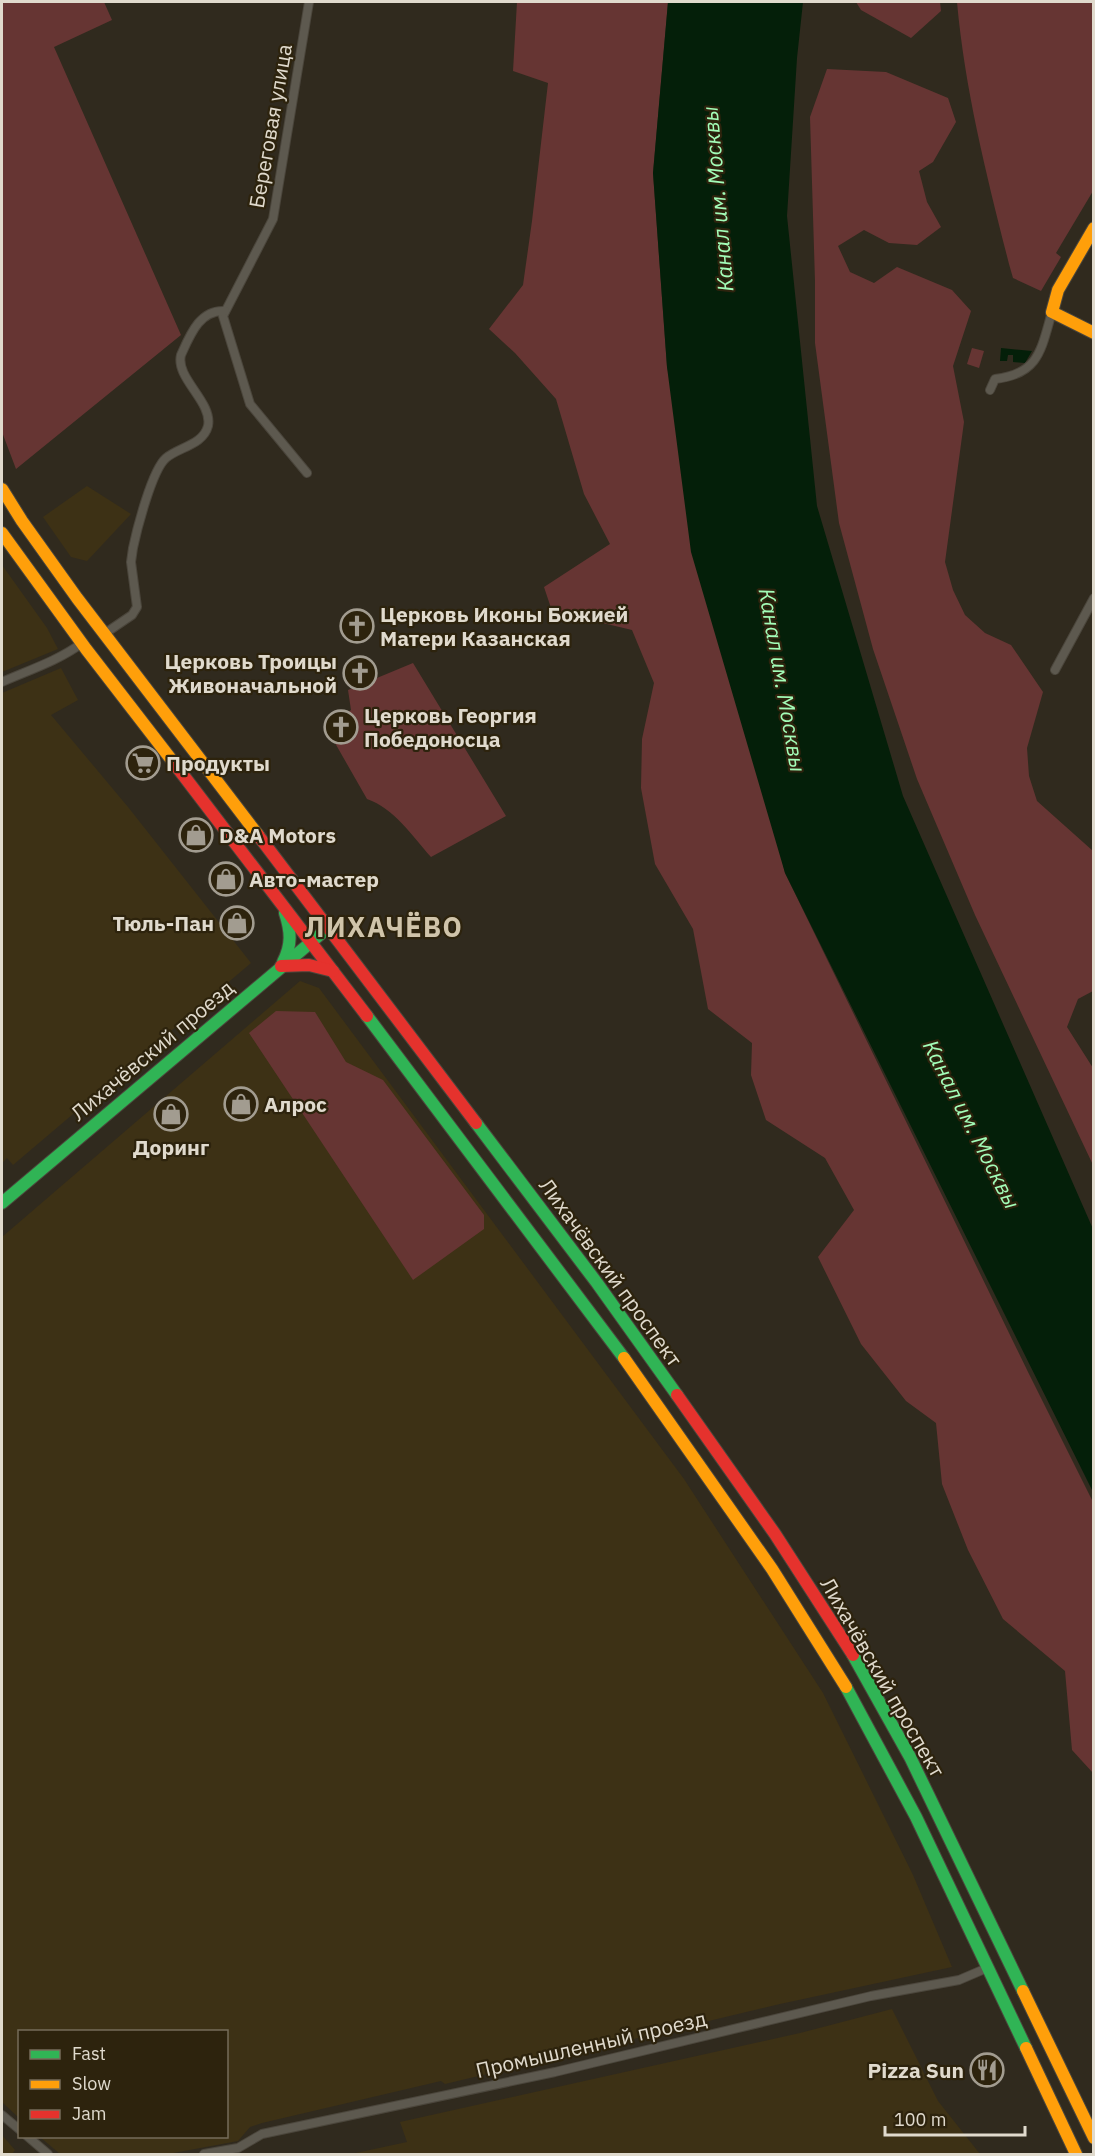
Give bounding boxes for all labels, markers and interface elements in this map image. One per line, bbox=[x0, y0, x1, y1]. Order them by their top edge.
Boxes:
street label: Береговая улица bbox=[242, 42, 298, 210]
water label: Канал им. Москвы bbox=[694, 105, 740, 293]
water label: Канал им. Москвы bbox=[753, 586, 813, 774]
place label: Церковь Иконы Божией Матери Казанская bbox=[380, 600, 628, 652]
church icon: Церковь Иконы Божией Матери Казанская bbox=[339, 608, 375, 644]
place label: Церковь Троицы Живоначальной bbox=[165, 647, 337, 699]
church icon: Церковь Троицы Живоначальной bbox=[342, 655, 378, 691]
place label: Церковь Георгия Победоносца bbox=[364, 701, 537, 753]
church icon: Церковь Георгия Победоносца bbox=[323, 709, 359, 745]
supermarket icon: Продукты bbox=[125, 745, 161, 781]
place label: Продукты bbox=[166, 749, 270, 777]
shop icon: D&A Motors bbox=[178, 817, 214, 853]
place label: D&A Motors bbox=[219, 821, 336, 849]
shop icon: Авто-мастер bbox=[208, 861, 244, 897]
place label: Авто-мастер bbox=[249, 865, 379, 893]
shop icon: Тюль-Пан bbox=[219, 905, 255, 941]
place label: Тюль-Пан bbox=[113, 909, 214, 937]
district label: ЛИХАЧЁВО bbox=[305, 909, 463, 944]
street label: Лихачёвский проезд bbox=[64, 973, 240, 1127]
water label: Канал им. Москвы bbox=[917, 1034, 1027, 1214]
shop icon: Алрос bbox=[223, 1086, 259, 1122]
place label: Алрос bbox=[264, 1090, 327, 1118]
shop icon: Доринг bbox=[153, 1096, 189, 1132]
place label: Доринг bbox=[133, 1133, 209, 1161]
street label: Лихачёвский проспект bbox=[533, 1172, 689, 1372]
street label: Лихачёвский проспект bbox=[814, 1572, 952, 1782]
street label: Промышленный проезд bbox=[473, 2004, 709, 2084]
legend bbox=[18, 2030, 228, 2138]
text: Fast bbox=[72, 2042, 106, 2065]
restaurant icon: Pizza Sun bbox=[969, 2052, 1005, 2088]
place label: Pizza Sun bbox=[867, 2056, 964, 2084]
text: Slow bbox=[72, 2072, 111, 2095]
scale bar bbox=[885, 2099, 1024, 2137]
text: Jam bbox=[72, 2102, 107, 2125]
text: 100 m bbox=[894, 2108, 946, 2131]

